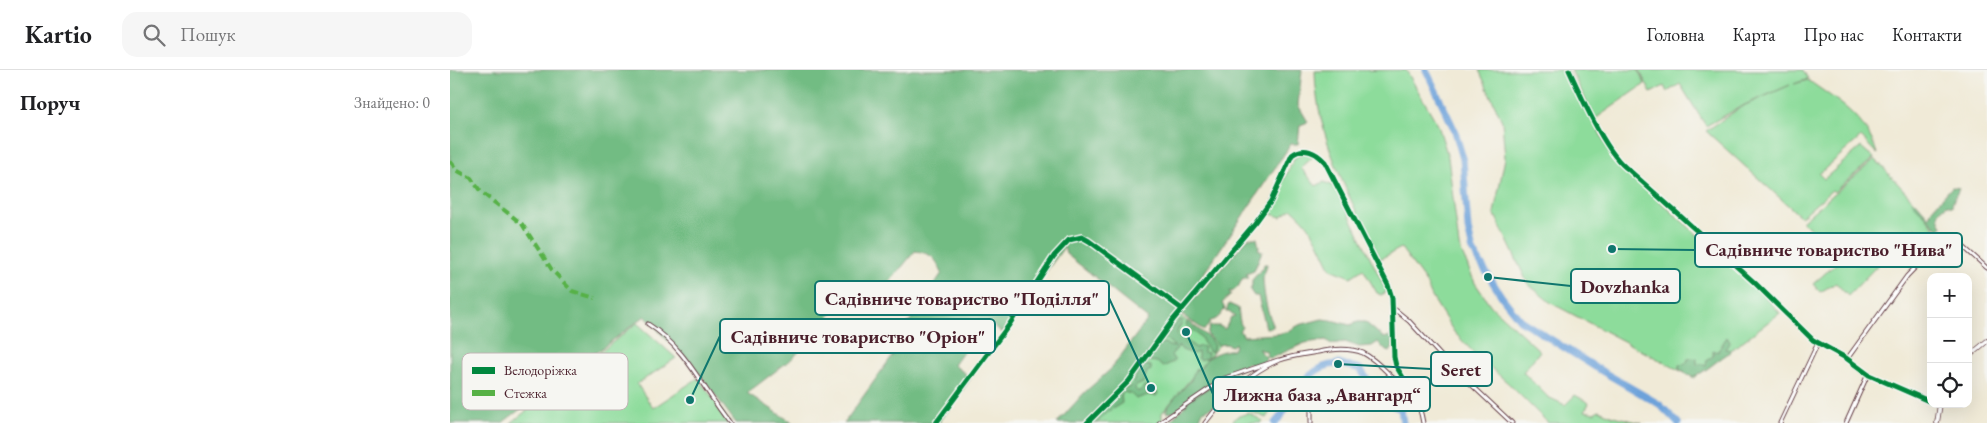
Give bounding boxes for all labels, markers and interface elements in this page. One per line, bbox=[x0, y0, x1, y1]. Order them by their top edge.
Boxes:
search box bbox=[122, 12, 472, 57]
text: Kartio bbox=[25, 19, 92, 50]
icon: search bbox=[140, 21, 168, 49]
text: Пошук bbox=[180, 22, 236, 47]
text: Головна bbox=[1647, 23, 1704, 46]
text: Карта bbox=[1732, 23, 1775, 46]
text: Про нас bbox=[1803, 23, 1864, 46]
text: Контакти bbox=[1892, 23, 1962, 46]
text: Поруч bbox=[20, 89, 80, 116]
text: Знайдено: 0 bbox=[354, 92, 430, 113]
callout: Садівниче товариство "Нива" bbox=[1695, 233, 1962, 267]
text: Садівниче товариство "Нива" bbox=[1705, 237, 1953, 262]
callout: Dovzhanka bbox=[1571, 269, 1680, 303]
map controls bbox=[1927, 273, 1972, 408]
button: + bbox=[1927, 273, 1972, 318]
text: Dovzhanka bbox=[1580, 274, 1671, 299]
callout: Садівниче товариство "Поділля" bbox=[815, 281, 1109, 315]
text: Садівниче товариство "Поділля" bbox=[825, 286, 1099, 311]
button: − bbox=[1927, 318, 1972, 363]
callout: Садівниче товариство "Оріон" bbox=[720, 319, 995, 353]
text: Садівниче товариство "Оріон" bbox=[731, 324, 985, 349]
callout: Seret bbox=[1431, 352, 1492, 386]
legend bbox=[462, 353, 628, 410]
text: Seret bbox=[1441, 357, 1481, 382]
text: Велодоріжка bbox=[504, 361, 577, 379]
button: locate bbox=[1927, 363, 1972, 408]
callout: Лижна база „Авангард“ bbox=[1213, 377, 1430, 411]
text: Лижна база „Авангард“ bbox=[1223, 382, 1421, 407]
text: Стежка bbox=[504, 384, 547, 402]

